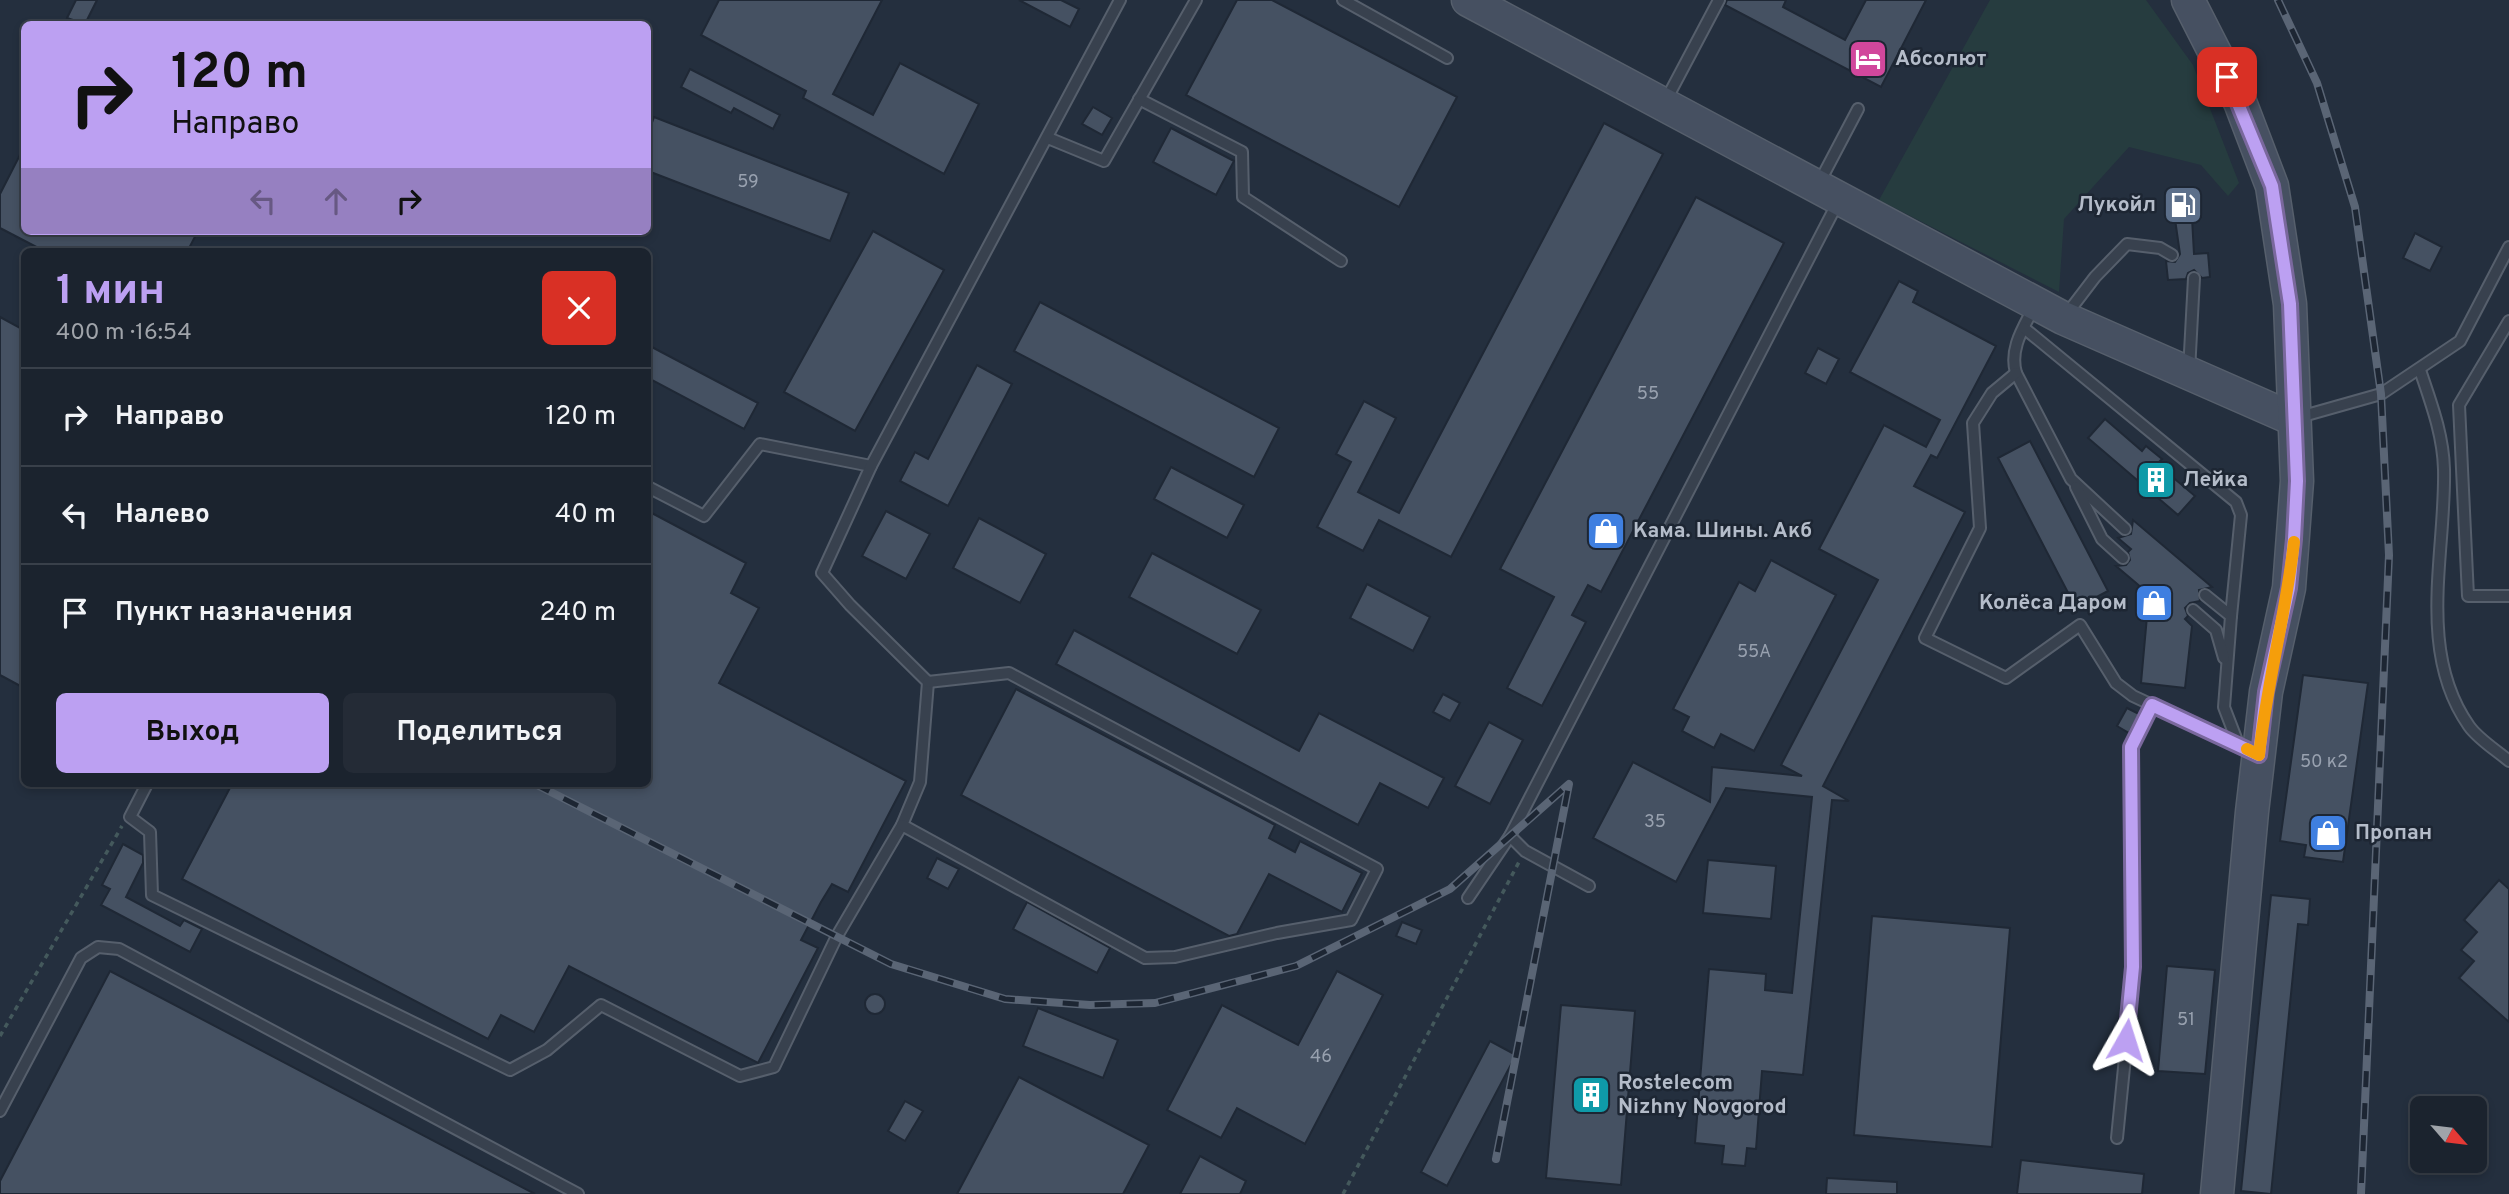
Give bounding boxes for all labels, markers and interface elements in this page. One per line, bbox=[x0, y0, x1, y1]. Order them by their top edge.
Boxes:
hotel icon: Абсолют bbox=[1847, 38, 1889, 80]
text: 120 m bbox=[171, 44, 308, 106]
place label: Абсолют bbox=[1895, 46, 1986, 73]
pin bbox=[2197, 47, 2257, 107]
icon: right bbox=[56, 49, 147, 140]
icon: arrive bbox=[2208, 58, 2246, 96]
text: Направо bbox=[171, 105, 299, 145]
house number: 59 bbox=[737, 171, 759, 194]
icon: left bbox=[244, 182, 282, 220]
icon: ahead bbox=[317, 182, 355, 220]
icon: right bbox=[390, 182, 428, 220]
fuel station icon: Лукойл bbox=[2162, 184, 2204, 226]
place label: Лукойл bbox=[2077, 192, 2156, 219]
text: 1 мин bbox=[56, 266, 165, 319]
button: close bbox=[542, 271, 616, 345]
text: 400 m · 16:54 bbox=[56, 319, 192, 348]
house number: 55 bbox=[1637, 383, 1659, 406]
icon: right bbox=[56, 398, 94, 436]
text: Направо bbox=[115, 401, 224, 434]
text: 120 m bbox=[546, 401, 616, 434]
building icon: Лейка bbox=[2135, 459, 2177, 501]
place label: Лейка bbox=[2183, 467, 2248, 494]
icon: left bbox=[56, 496, 94, 534]
text: Налево bbox=[115, 499, 210, 532]
text: 40 m bbox=[555, 499, 616, 532]
shop icon: Кама. Шины. Акб bbox=[1585, 510, 1627, 552]
place label: Кама. Шины. Акб bbox=[1633, 518, 1812, 545]
shop icon: Колёса Даром bbox=[2133, 582, 2175, 624]
place label: Колёса Даром bbox=[1979, 590, 2127, 617]
icon: arrive bbox=[56, 594, 94, 632]
text: Пункт назначения bbox=[115, 597, 353, 630]
text: 240 m bbox=[539, 597, 616, 630]
house number: 55А bbox=[1737, 641, 1771, 664]
button: Выход bbox=[56, 693, 329, 773]
button: Поделиться bbox=[343, 693, 616, 773]
house number: 50 к2 bbox=[2300, 751, 2348, 774]
house number: 35 bbox=[1644, 811, 1666, 834]
shop icon: Пропан bbox=[2307, 812, 2349, 854]
place label: Пропан bbox=[2355, 820, 2432, 847]
position arrow bbox=[2089, 1003, 2163, 1077]
house number: 51 bbox=[2177, 1009, 2195, 1032]
house number: 46 bbox=[1310, 1046, 1332, 1069]
place label: Rostelecom Nizhny Novgorod bbox=[1618, 1070, 1787, 1121]
building icon: Rostelecom Nizhny Novgorod bbox=[1570, 1074, 1612, 1116]
north arrow bbox=[2410, 1096, 2487, 1172]
map controls bbox=[2410, 1096, 2487, 1173]

